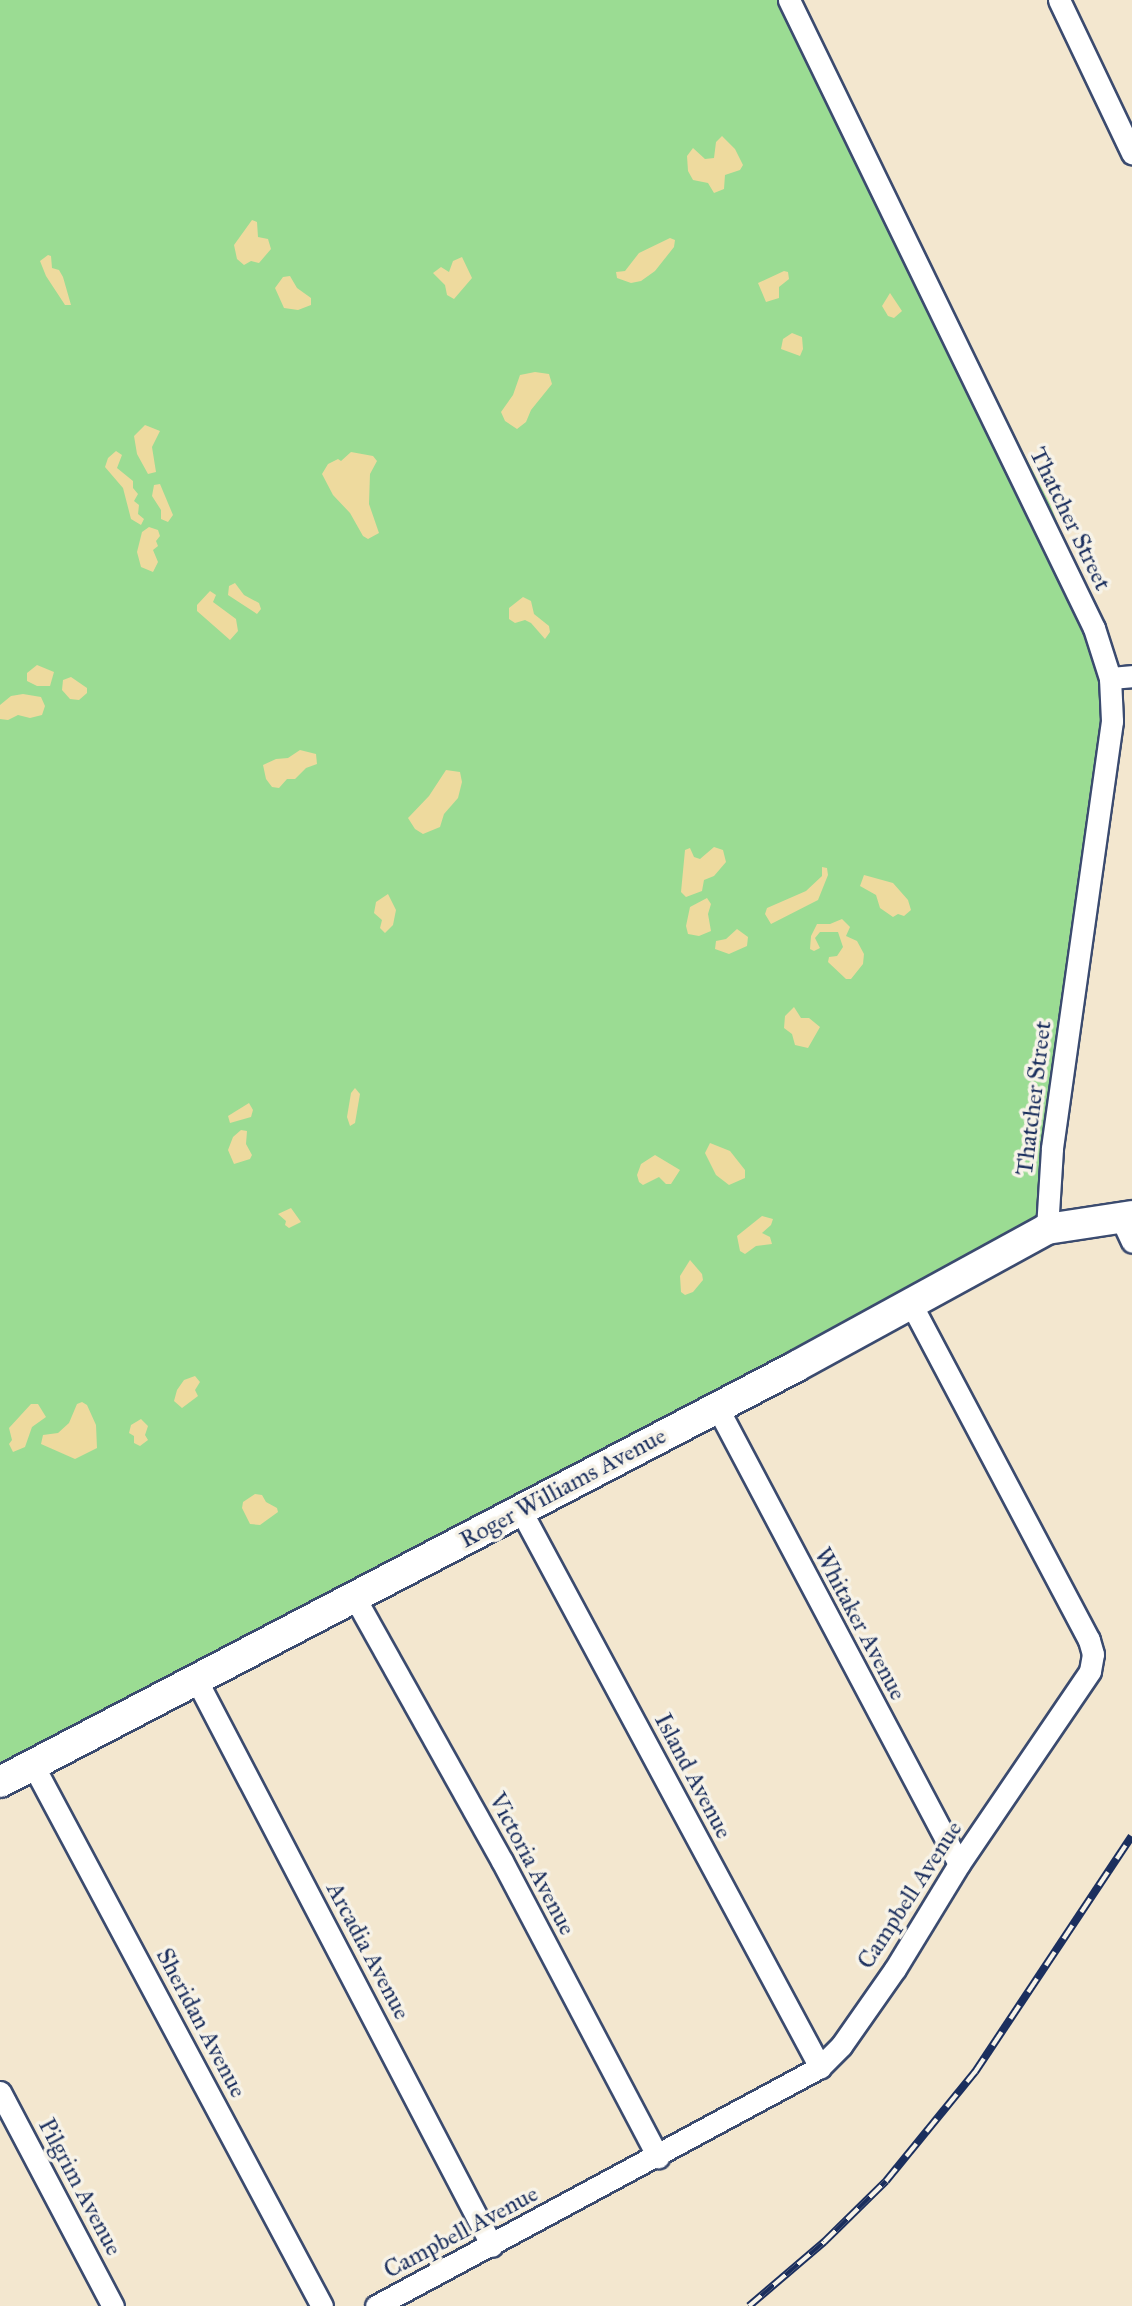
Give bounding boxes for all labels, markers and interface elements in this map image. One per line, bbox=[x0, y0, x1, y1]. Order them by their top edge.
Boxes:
street label: Thatcher Street bbox=[1023, 443, 1117, 595]
street label: Thatcher Street bbox=[1010, 1019, 1058, 1177]
street label: Roger Williams Avenue bbox=[455, 1421, 671, 1555]
street label: Whitaker Avenue bbox=[808, 1543, 912, 1705]
street label: Island Avenue bbox=[648, 1708, 738, 1844]
street label: Victoria Avenue bbox=[482, 1788, 582, 1940]
street label: Campbell Avenue bbox=[851, 1816, 969, 1974]
street label: Arcadia Avenue bbox=[320, 1877, 416, 2025]
street label: Sheridan Avenue bbox=[150, 1943, 252, 2103]
street label: Pilgrim Avenue bbox=[32, 2114, 128, 2260]
street label: Campbell Avenue bbox=[379, 2179, 543, 2285]

